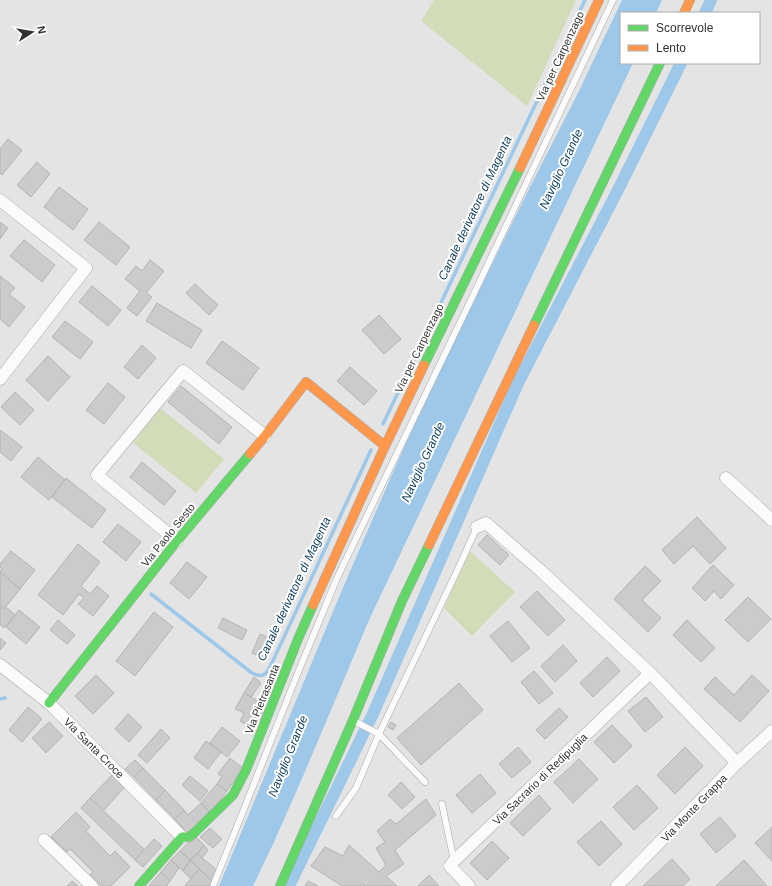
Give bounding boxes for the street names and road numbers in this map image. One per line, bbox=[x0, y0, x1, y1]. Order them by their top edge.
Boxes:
street label: Via per Carpenzago bbox=[534, 9, 586, 103]
street label: Via per Carpenzago bbox=[392, 301, 446, 395]
street label: Via Paolo Sesto bbox=[139, 501, 197, 569]
street label: Via Pietrasanta bbox=[243, 661, 282, 736]
street label: Via Santa Croce bbox=[62, 716, 126, 780]
street label: Via Sacrario di Redipuglia bbox=[490, 730, 590, 827]
street label: Via Monte Grappa bbox=[659, 771, 730, 844]

